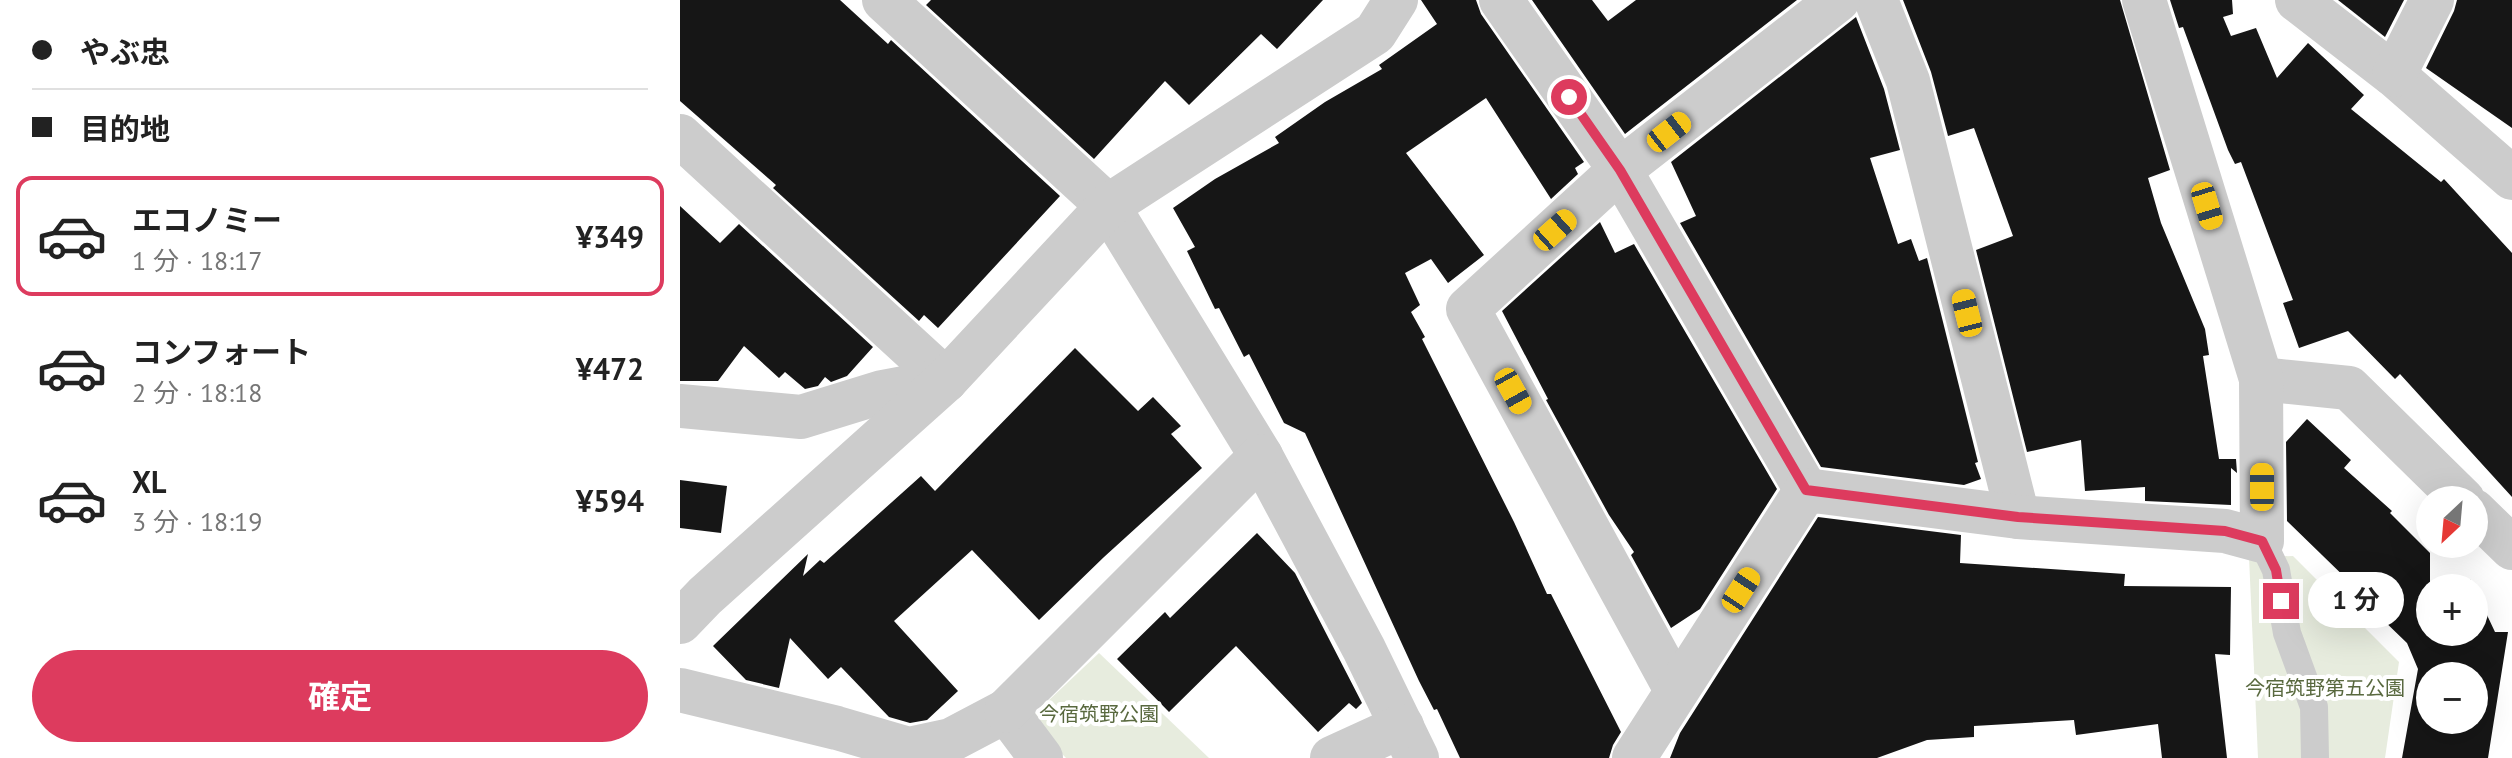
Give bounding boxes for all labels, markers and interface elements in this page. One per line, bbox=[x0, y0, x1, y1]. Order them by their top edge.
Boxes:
text: やぶ忠 bbox=[80, 32, 170, 71]
route start bbox=[1551, 79, 1587, 115]
car bbox=[1643, 108, 1695, 156]
text: 目的地 bbox=[80, 109, 170, 148]
car bbox=[2189, 180, 2225, 232]
icon: car bbox=[36, 200, 108, 272]
text: エコノミー bbox=[132, 200, 282, 239]
car bbox=[1529, 205, 1581, 255]
text: ¥349 bbox=[576, 217, 644, 256]
text: 1 分 · 18:17 bbox=[132, 244, 262, 277]
car bbox=[1950, 287, 1984, 339]
icon: car bbox=[36, 332, 108, 404]
text: コンフォート bbox=[132, 332, 311, 371]
text: ¥472 bbox=[576, 349, 644, 388]
car bbox=[1491, 364, 1535, 418]
text: 2 分 · 18:18 bbox=[132, 376, 262, 409]
text: XL bbox=[132, 462, 166, 501]
car bbox=[2250, 463, 2274, 511]
icon: car bbox=[36, 464, 108, 536]
text: ¥594 bbox=[576, 481, 644, 520]
north arrow bbox=[2416, 486, 2488, 558]
map controls bbox=[2416, 486, 2488, 734]
text: 3 分 · 18:19 bbox=[132, 505, 262, 538]
car bbox=[1718, 563, 1764, 617]
callout: 1 分 bbox=[2309, 573, 2405, 629]
button: + bbox=[2416, 574, 2488, 646]
route end bbox=[2263, 583, 2299, 619]
text: 1 分 bbox=[2332, 583, 2380, 616]
button: 確定 bbox=[32, 650, 648, 742]
button: − bbox=[2416, 662, 2488, 734]
park label: 今宿筑野第五公園 bbox=[2245, 675, 2405, 701]
park label: 今宿筑野公園 bbox=[1039, 701, 1159, 727]

